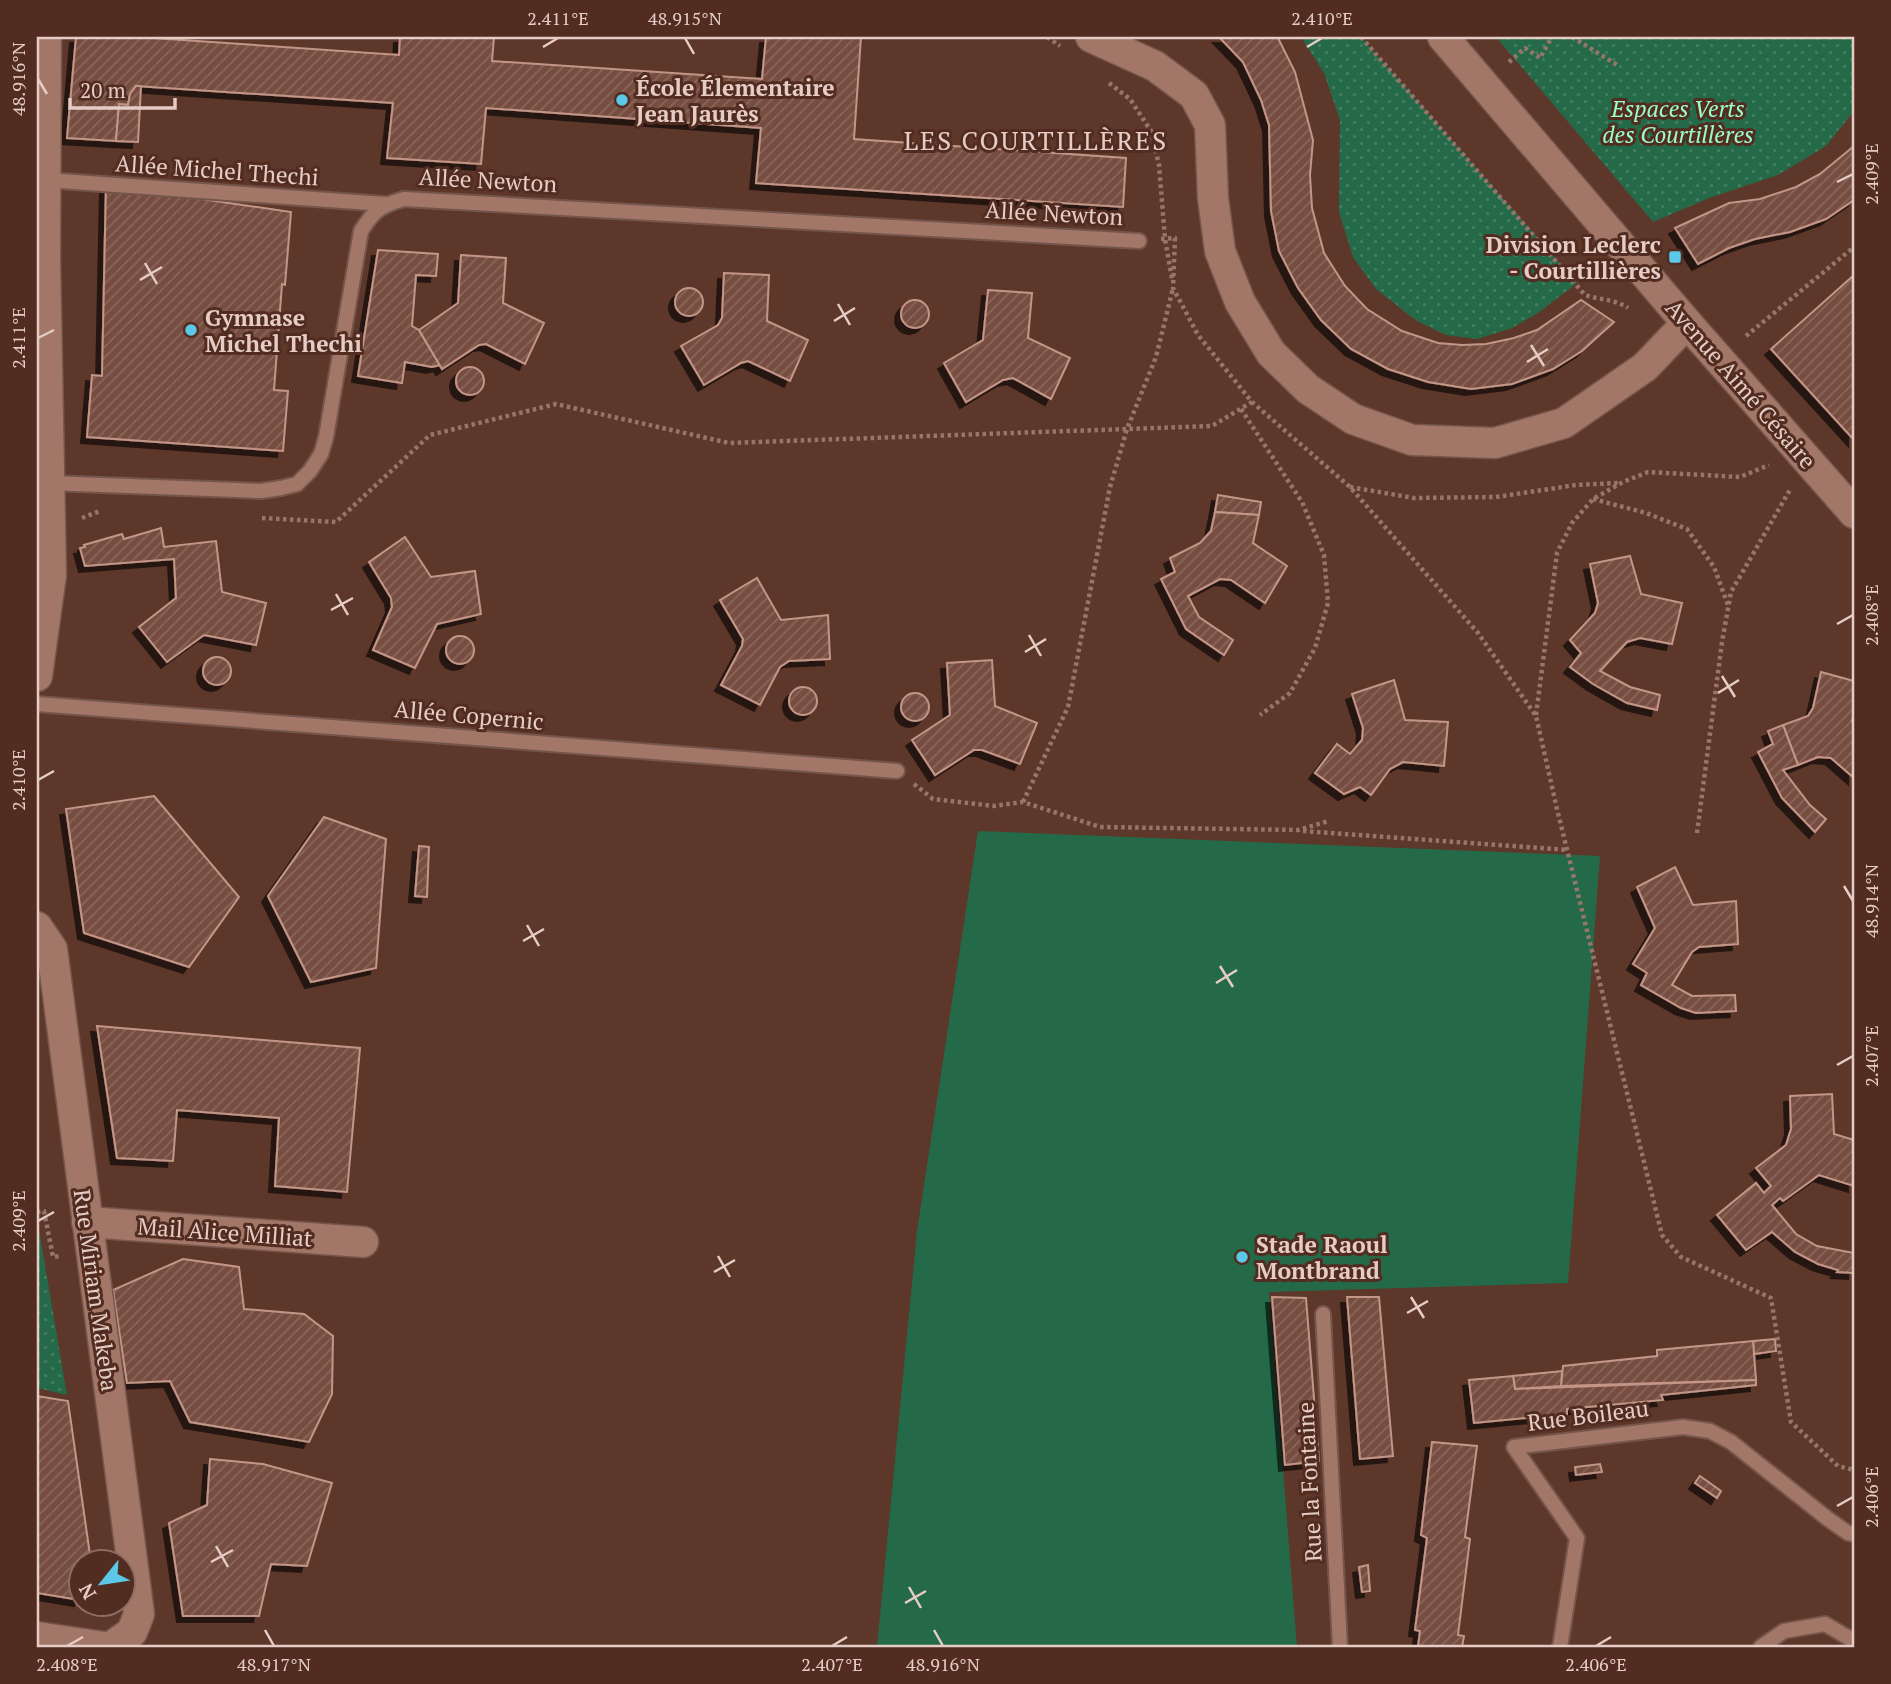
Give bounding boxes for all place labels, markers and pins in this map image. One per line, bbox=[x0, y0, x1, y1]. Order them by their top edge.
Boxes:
place label: École Élementaire Jean Jaurès bbox=[636, 72, 835, 129]
marker: École Élementaire Jean Jaurès bbox=[614, 92, 630, 108]
place label: Division Leclerc - Courtillières bbox=[1486, 229, 1661, 286]
marker: Division Leclerc - Courtillières bbox=[1667, 249, 1683, 265]
place label: Gymnase Michel Thechi bbox=[205, 302, 362, 359]
marker: Gymnase Michel Thechi bbox=[183, 322, 199, 338]
place label: Stade Raoul Montbrand bbox=[1256, 1229, 1388, 1286]
marker: Stade Raoul Montbrand bbox=[1234, 1249, 1250, 1265]

